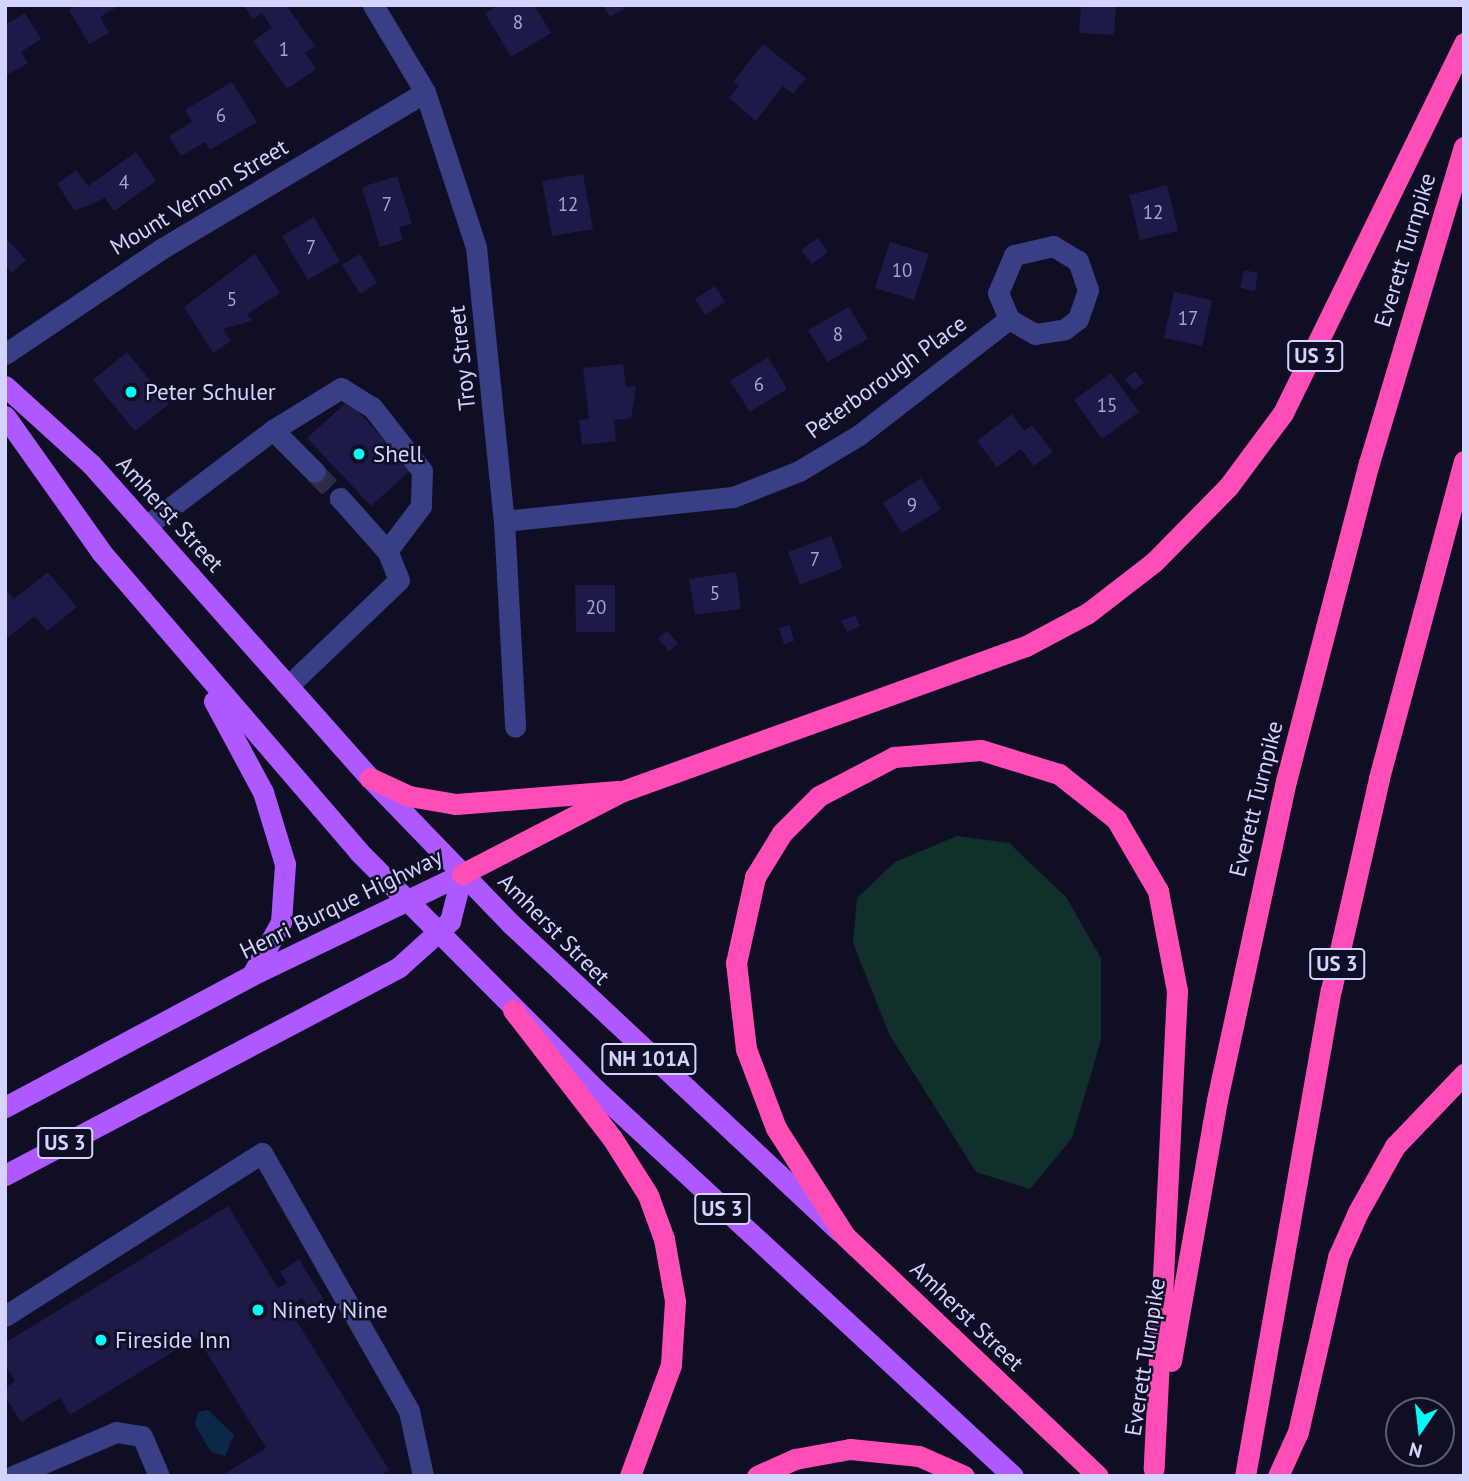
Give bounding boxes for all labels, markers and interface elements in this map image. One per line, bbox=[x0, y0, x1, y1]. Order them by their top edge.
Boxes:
house number: 8 bbox=[513, 12, 523, 34]
house number: 1 bbox=[279, 39, 289, 61]
house number: 6 bbox=[216, 105, 226, 127]
street label: Mount Vernon Street bbox=[105, 133, 293, 261]
street label: Everett Turnpike bbox=[1368, 169, 1442, 331]
house number: 4 bbox=[119, 172, 129, 194]
house number: 7 bbox=[382, 194, 392, 216]
house number: 12 bbox=[558, 194, 578, 216]
house number: 12 bbox=[1143, 202, 1163, 224]
house number: 7 bbox=[306, 237, 316, 259]
house number: 10 bbox=[892, 260, 912, 282]
house number: 5 bbox=[227, 289, 237, 311]
street label: Troy Street bbox=[443, 304, 481, 412]
house number: 17 bbox=[1178, 308, 1198, 330]
street label: Peterborough Place bbox=[800, 310, 972, 444]
house number: 8 bbox=[833, 324, 843, 346]
road number: US 3 bbox=[1287, 338, 1343, 374]
house number: 6 bbox=[754, 374, 764, 396]
place label: Peter Schuler bbox=[145, 378, 276, 406]
marker: Peter Schuler bbox=[123, 384, 139, 400]
house number: 15 bbox=[1097, 395, 1117, 417]
place label: Shell bbox=[373, 440, 423, 468]
marker: Shell bbox=[351, 446, 367, 462]
street label: Amherst Street bbox=[111, 450, 229, 578]
house number: 9 bbox=[907, 495, 917, 517]
house number: 7 bbox=[810, 549, 820, 571]
house number: 5 bbox=[710, 583, 720, 605]
house number: 20 bbox=[586, 597, 606, 619]
street label: Everett Turnpike bbox=[1223, 718, 1289, 880]
street label: Henri Burque Highway bbox=[235, 843, 447, 965]
street label: Amherst Street bbox=[492, 867, 616, 991]
road number: US 3 bbox=[1309, 946, 1365, 982]
road number: NH 101A bbox=[600, 1042, 698, 1076]
road number: US 3 bbox=[37, 1126, 93, 1160]
road number: US 3 bbox=[694, 1192, 750, 1226]
street label: Amherst Street bbox=[905, 1255, 1029, 1377]
street label: Everett Turnpike bbox=[1119, 1276, 1171, 1438]
place label: Ninety Nine bbox=[272, 1296, 388, 1324]
marker: Ninety Nine bbox=[250, 1302, 266, 1318]
place label: Fireside Inn bbox=[115, 1326, 230, 1354]
marker: Fireside Inn bbox=[93, 1332, 109, 1348]
north arrow bbox=[1385, 1397, 1455, 1467]
text: N bbox=[1406, 1437, 1424, 1464]

